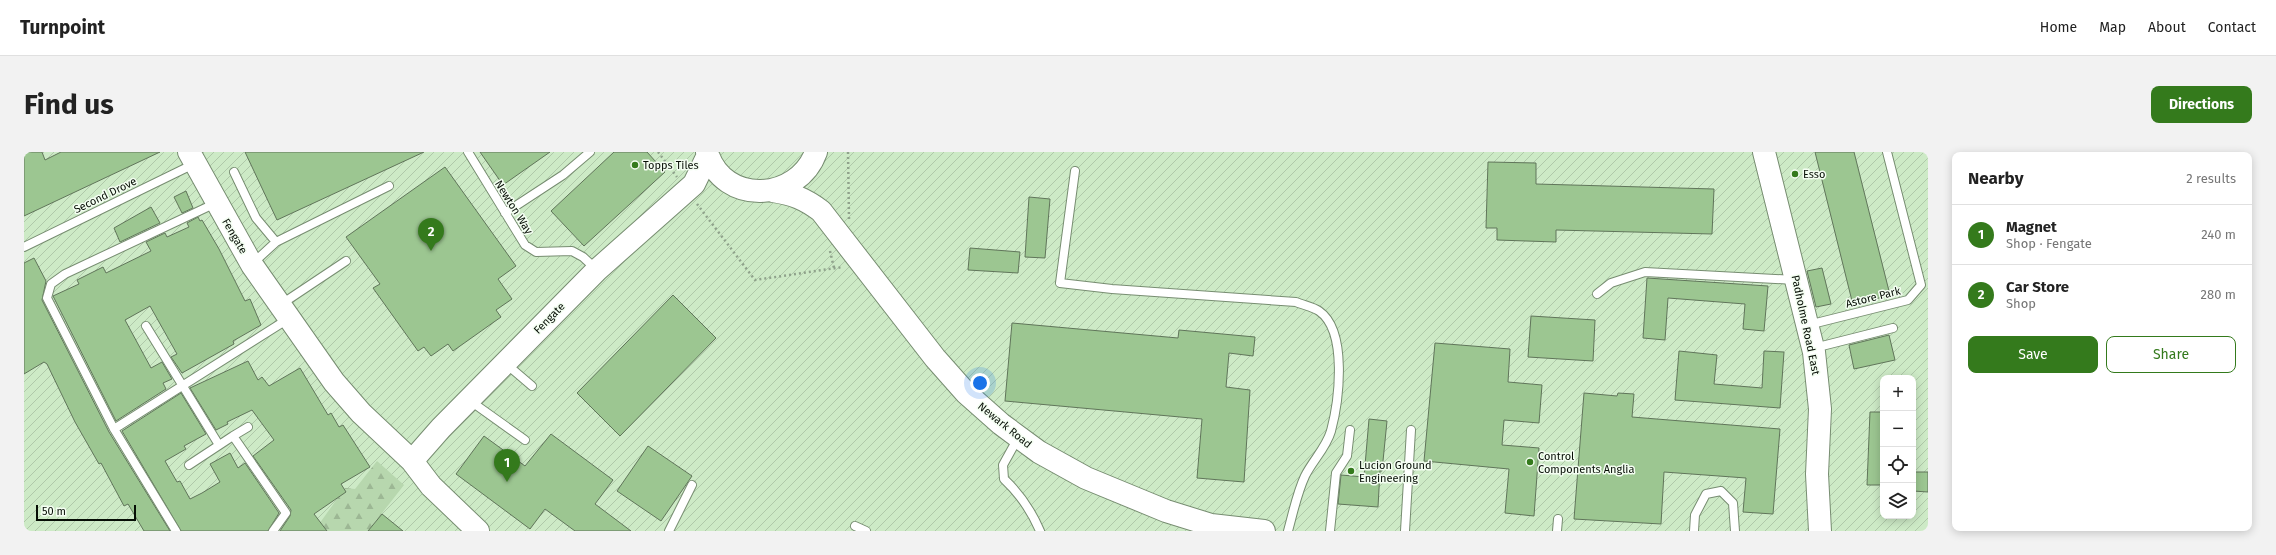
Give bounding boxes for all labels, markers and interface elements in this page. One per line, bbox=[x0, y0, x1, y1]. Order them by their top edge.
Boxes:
text: Turnpoint bbox=[20, 16, 105, 39]
text: Home bbox=[2040, 19, 2077, 36]
text: Map bbox=[2099, 19, 2126, 36]
text: About bbox=[2148, 19, 2186, 36]
text: Contact bbox=[2208, 19, 2256, 36]
button: Directions bbox=[2151, 86, 2252, 123]
text: Find us bbox=[24, 88, 114, 121]
place label: Topps Tiles bbox=[643, 159, 699, 172]
marker: Topps Tiles bbox=[630, 160, 640, 170]
place label: Esso bbox=[1803, 168, 1825, 181]
text: Nearby bbox=[1968, 168, 2023, 189]
marker: Esso bbox=[1790, 169, 1800, 179]
text: 2 results bbox=[2186, 171, 2236, 186]
street label: Second Drove bbox=[72, 175, 139, 216]
street label: Newton Way bbox=[492, 178, 536, 237]
street label: Fengate bbox=[219, 216, 250, 256]
pin: 2 bbox=[418, 218, 444, 251]
text: Magnet bbox=[2006, 218, 2057, 236]
text: 1 bbox=[1978, 227, 1984, 242]
text: 240 m bbox=[2201, 227, 2236, 242]
text: Shop · Fengate bbox=[2006, 236, 2092, 251]
street label: Padholme Road East bbox=[1789, 274, 1822, 376]
text: Car Store bbox=[2006, 278, 2069, 296]
street label: Astore Park bbox=[1844, 284, 1902, 311]
text: 2 bbox=[1978, 287, 1984, 302]
text: 280 m bbox=[2201, 287, 2236, 302]
text: Shop bbox=[2006, 296, 2036, 311]
street label: Fengate bbox=[531, 300, 568, 337]
button: Save bbox=[1968, 336, 2098, 373]
button: Share bbox=[2106, 336, 2236, 373]
your location bbox=[970, 373, 990, 393]
map controls bbox=[1880, 375, 1916, 519]
button: + bbox=[1880, 375, 1916, 411]
street label: Newark Road bbox=[975, 400, 1034, 451]
button: − bbox=[1880, 411, 1916, 447]
button: locate bbox=[1880, 447, 1916, 483]
pin: 1 bbox=[494, 449, 520, 482]
place label: Control Components Anglia bbox=[1538, 450, 1634, 476]
marker: Control Components Anglia bbox=[1525, 457, 1535, 467]
place label: Lucion Ground Engineering bbox=[1359, 459, 1432, 485]
marker: Lucion Ground Engineering bbox=[1346, 466, 1356, 476]
button: layers bbox=[1880, 483, 1916, 519]
scale bar bbox=[36, 503, 136, 522]
text: 50 m bbox=[42, 505, 66, 518]

